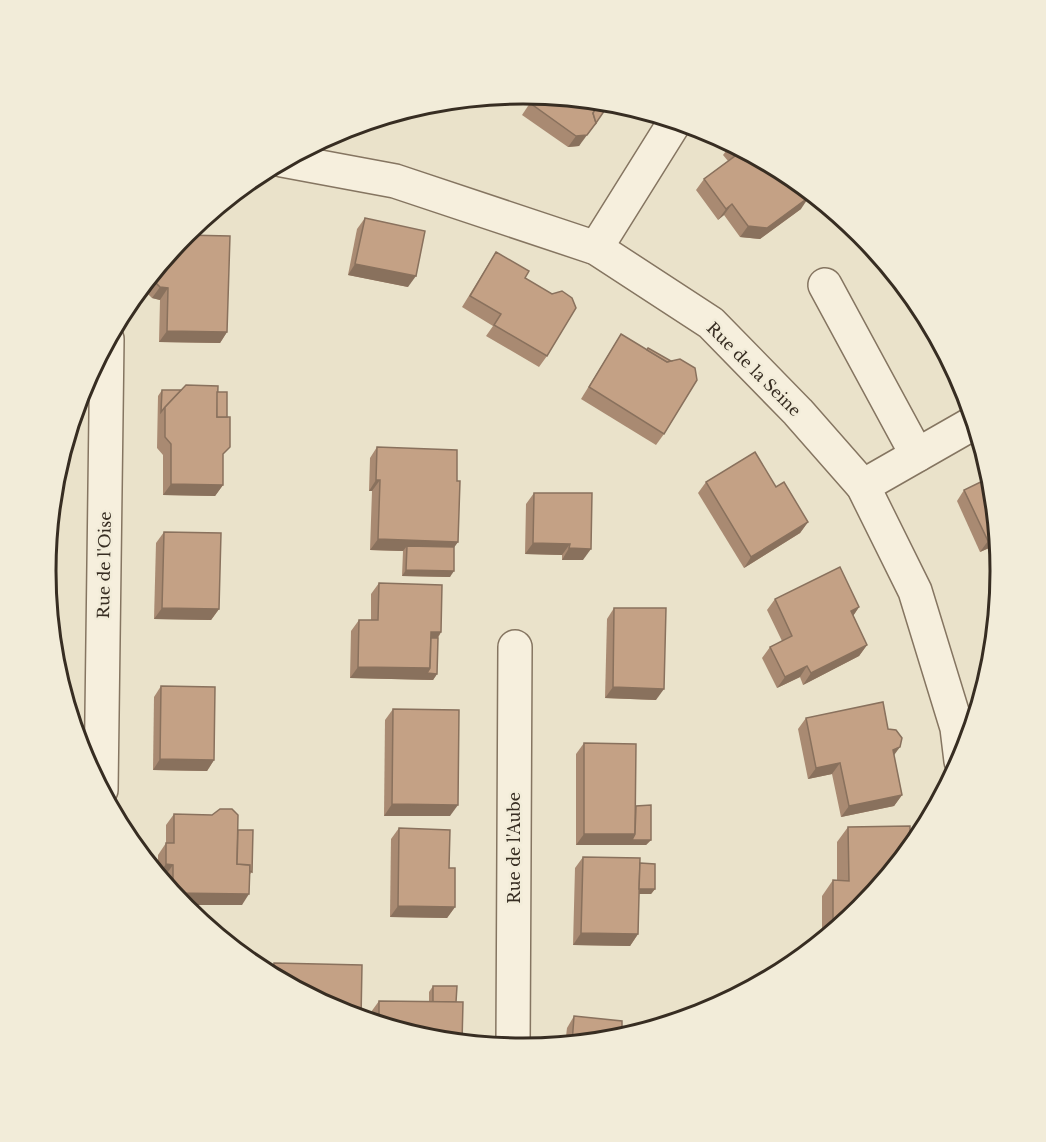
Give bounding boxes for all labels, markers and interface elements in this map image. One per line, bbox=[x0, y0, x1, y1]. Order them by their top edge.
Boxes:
street label: Rue de la Seine bbox=[703, 318, 805, 420]
street label: Rue de l'Oise bbox=[93, 511, 115, 619]
street label: Rue de l'Aube bbox=[504, 792, 524, 904]

